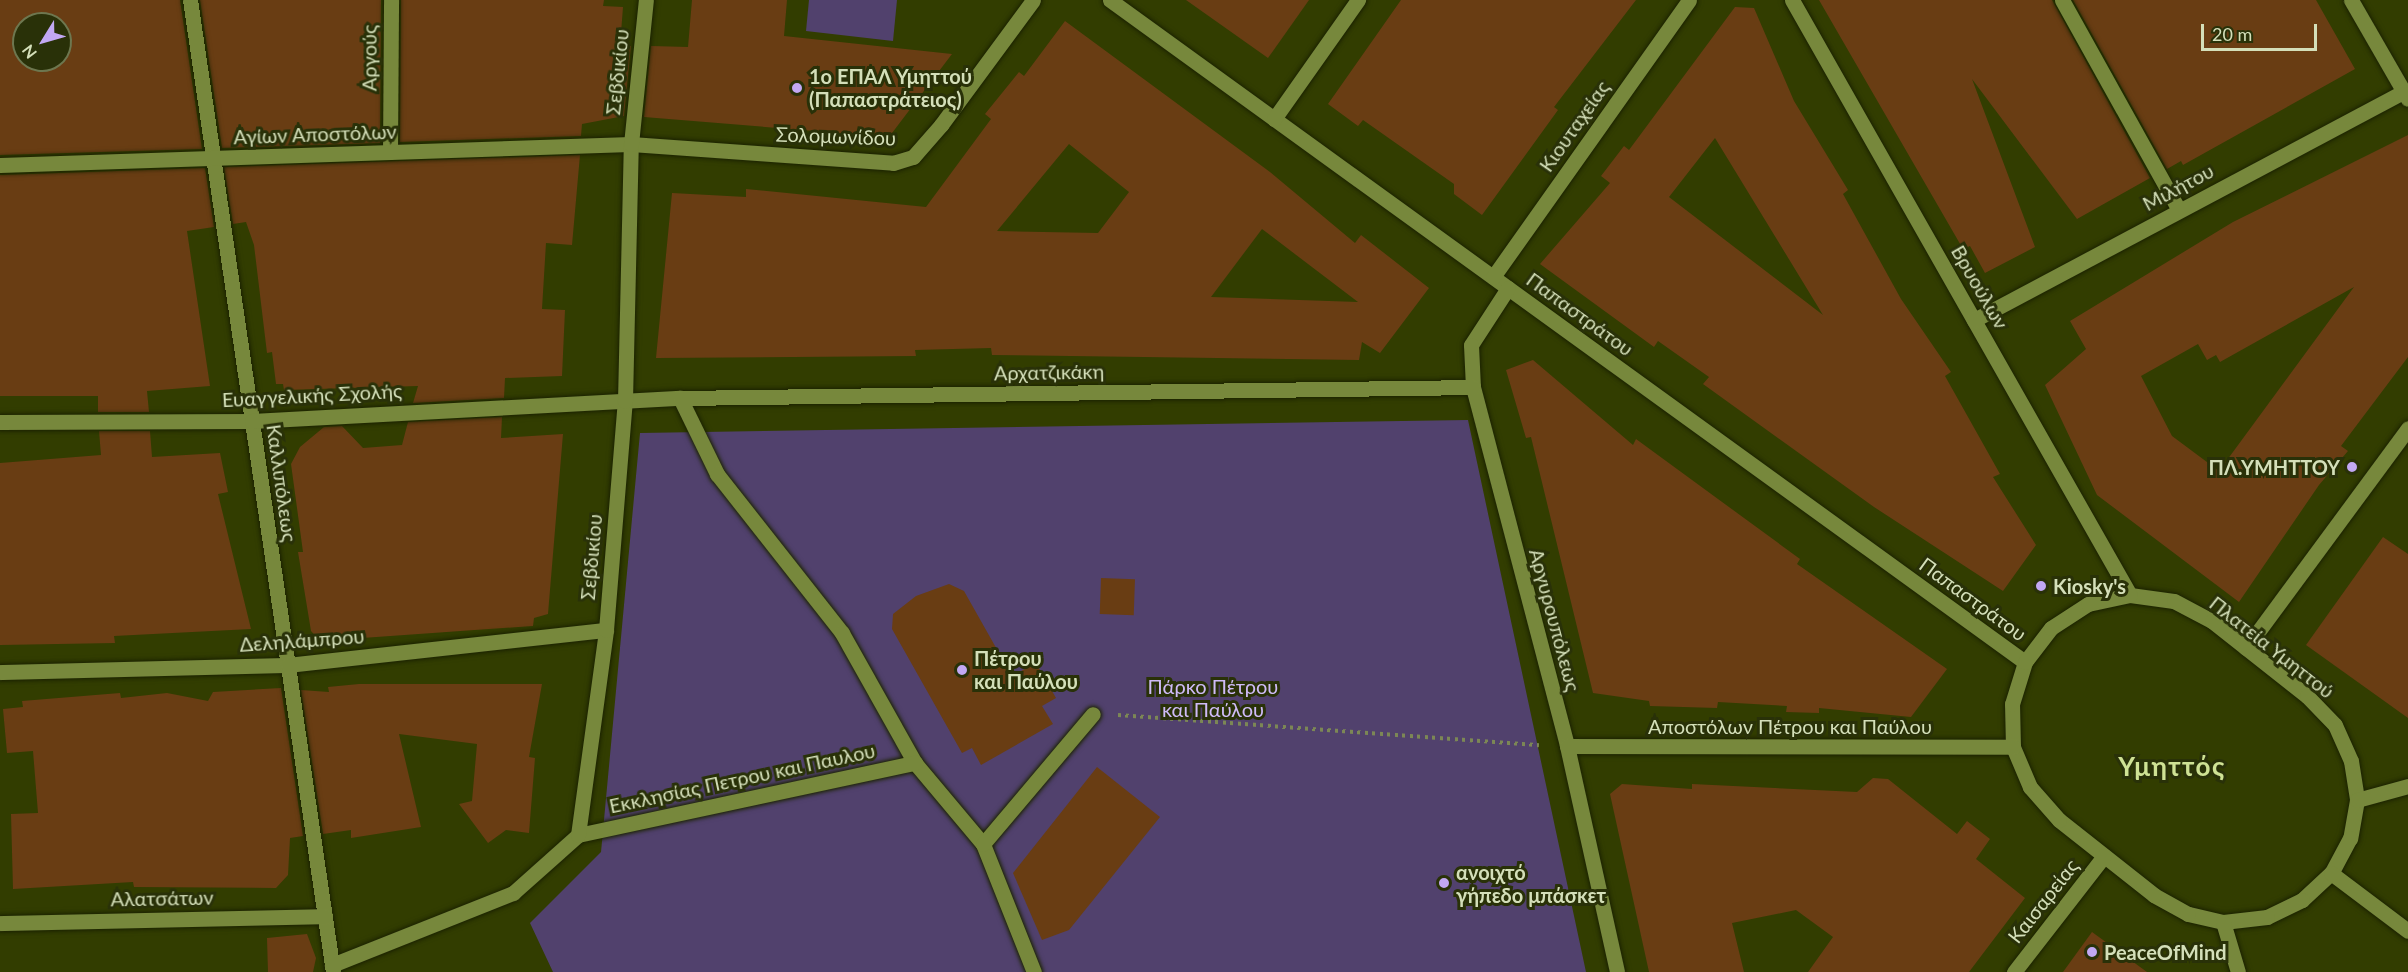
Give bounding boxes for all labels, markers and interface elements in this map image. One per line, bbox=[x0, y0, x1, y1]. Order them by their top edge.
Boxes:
north arrow bbox=[12, 12, 72, 72]
scale bar bbox=[2204, 12, 2320, 50]
text: 20 m bbox=[2212, 23, 2252, 45]
street label: Αργούς bbox=[357, 25, 381, 91]
street label: Σεβδικίου bbox=[601, 28, 633, 116]
text: N bbox=[18, 41, 40, 63]
place label: 1ο ΕΠΑΛ Υμηττού (Παπαστράτειος) bbox=[809, 64, 973, 111]
street label: Κιουταχείας bbox=[1534, 76, 1614, 176]
marker: 1ο ΕΠΑΛ Υμηττού (Παπαστράτειος) bbox=[790, 81, 804, 95]
street label: Αγίων Αποστόλων bbox=[233, 119, 397, 149]
street label: Σολομωνίδου bbox=[775, 122, 897, 150]
street label: Μιλήτου bbox=[2138, 158, 2218, 216]
street label: Βρυούλων bbox=[1946, 241, 2014, 333]
street label: Παπαστράτου bbox=[1522, 267, 1638, 361]
street label: Αρχατζικάκη bbox=[994, 359, 1104, 385]
street label: Ευαγγελικής Σχολής bbox=[221, 378, 403, 412]
street label: Καλλιπόλεως bbox=[262, 423, 302, 543]
place label: ΠΛ.ΥΜΗΤΤΟΥ bbox=[2209, 455, 2340, 479]
marker: ΠΛ.ΥΜΗΤΤΟΥ bbox=[2345, 460, 2359, 474]
street label: Σεβδικίου bbox=[575, 513, 607, 601]
street label: Αργυρουπόλεως bbox=[1524, 546, 1586, 694]
street label: Παπαστράτου bbox=[1915, 552, 2031, 646]
place label: Kiosky's bbox=[2053, 574, 2126, 598]
marker: Kiosky's bbox=[2034, 579, 2048, 593]
street label: Πλατεία Υμηττού bbox=[2205, 591, 2339, 703]
street label: Δεληλάμπρου bbox=[239, 624, 365, 656]
place label: Πέτρου και Παύλου bbox=[974, 646, 1078, 693]
marker: Πέτρου και Παύλου bbox=[955, 663, 969, 677]
park label: Πάρκο Πέτρου και Παύλου bbox=[1148, 675, 1278, 722]
street label: Αποστόλων Πέτρου και Παύλου bbox=[1648, 714, 1932, 738]
street label: Εκκλησίας Πετρου και Παυλου bbox=[607, 738, 877, 818]
district label: Υμηττός bbox=[2118, 751, 2226, 783]
street label: Καισαρείας bbox=[2003, 854, 2083, 948]
place label: ανοιχτό γήπεδο μπάσκετ bbox=[1456, 860, 1606, 907]
marker: ανοιχτό γήπεδο μπάσκετ bbox=[1437, 876, 1451, 890]
street label: Αλατσάτων bbox=[110, 885, 214, 911]
place label: PeaceOfMind bbox=[2104, 940, 2227, 964]
marker: PeaceOfMind bbox=[2085, 945, 2099, 959]

